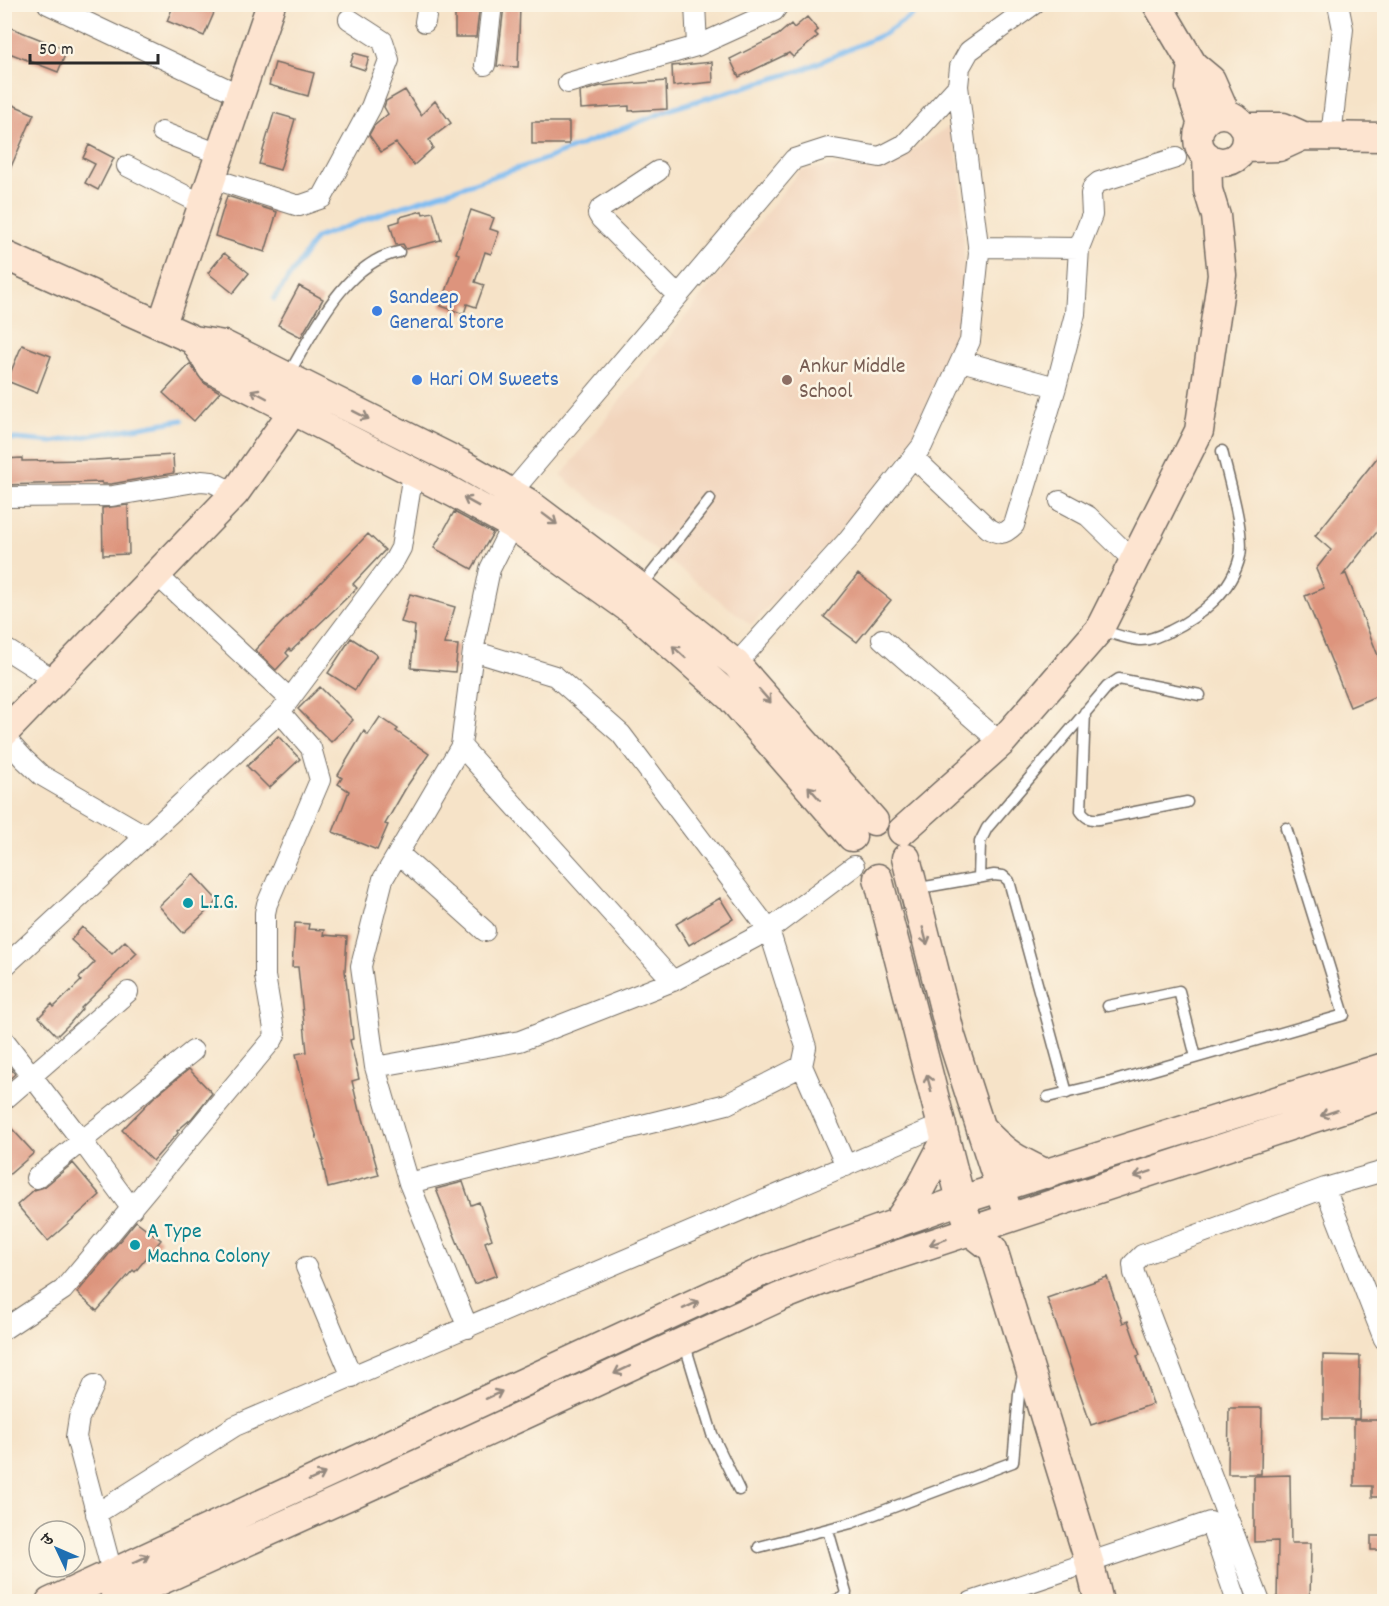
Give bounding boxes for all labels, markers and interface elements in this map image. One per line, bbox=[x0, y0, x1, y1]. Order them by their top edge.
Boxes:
scale bar bbox=[30, 27, 158, 65]
text: 50 m bbox=[39, 38, 74, 63]
place label: Sandeep General Store bbox=[389, 283, 504, 339]
marker: Sandeep General Store bbox=[370, 304, 384, 318]
place label: Ankur Middle School bbox=[799, 352, 905, 408]
place label: Hari OM Sweets bbox=[429, 365, 559, 396]
marker: Hari OM Sweets bbox=[410, 373, 424, 387]
marker: Ankur Middle School bbox=[780, 373, 794, 387]
one-way arrow bbox=[251, 388, 269, 399]
one-way arrow bbox=[352, 410, 370, 421]
one-way arrow bbox=[462, 496, 480, 507]
one-way arrow bbox=[542, 513, 558, 526]
one-way arrow bbox=[672, 645, 687, 659]
one-way arrow bbox=[758, 688, 772, 703]
one-way arrow bbox=[807, 786, 821, 801]
place label: L.I.G. bbox=[200, 888, 238, 919]
marker: L.I.G. bbox=[181, 896, 195, 910]
one-way arrow bbox=[920, 926, 932, 945]
one-way arrow bbox=[923, 1074, 935, 1093]
one-way arrow bbox=[1320, 1109, 1339, 1120]
one-way arrow bbox=[1134, 1169, 1153, 1180]
place label: A Type Machna Colony bbox=[147, 1217, 270, 1273]
one-way arrow bbox=[929, 1237, 948, 1248]
marker: A Type Machna Colony bbox=[128, 1238, 142, 1252]
one-way arrow bbox=[681, 1298, 699, 1310]
one-way arrow bbox=[613, 1365, 631, 1377]
one-way arrow bbox=[485, 1389, 503, 1400]
one-way arrow bbox=[308, 1470, 326, 1482]
north arrow bbox=[27, 1519, 87, 1579]
text: उ bbox=[36, 1528, 60, 1552]
one-way arrow bbox=[131, 1553, 149, 1564]

